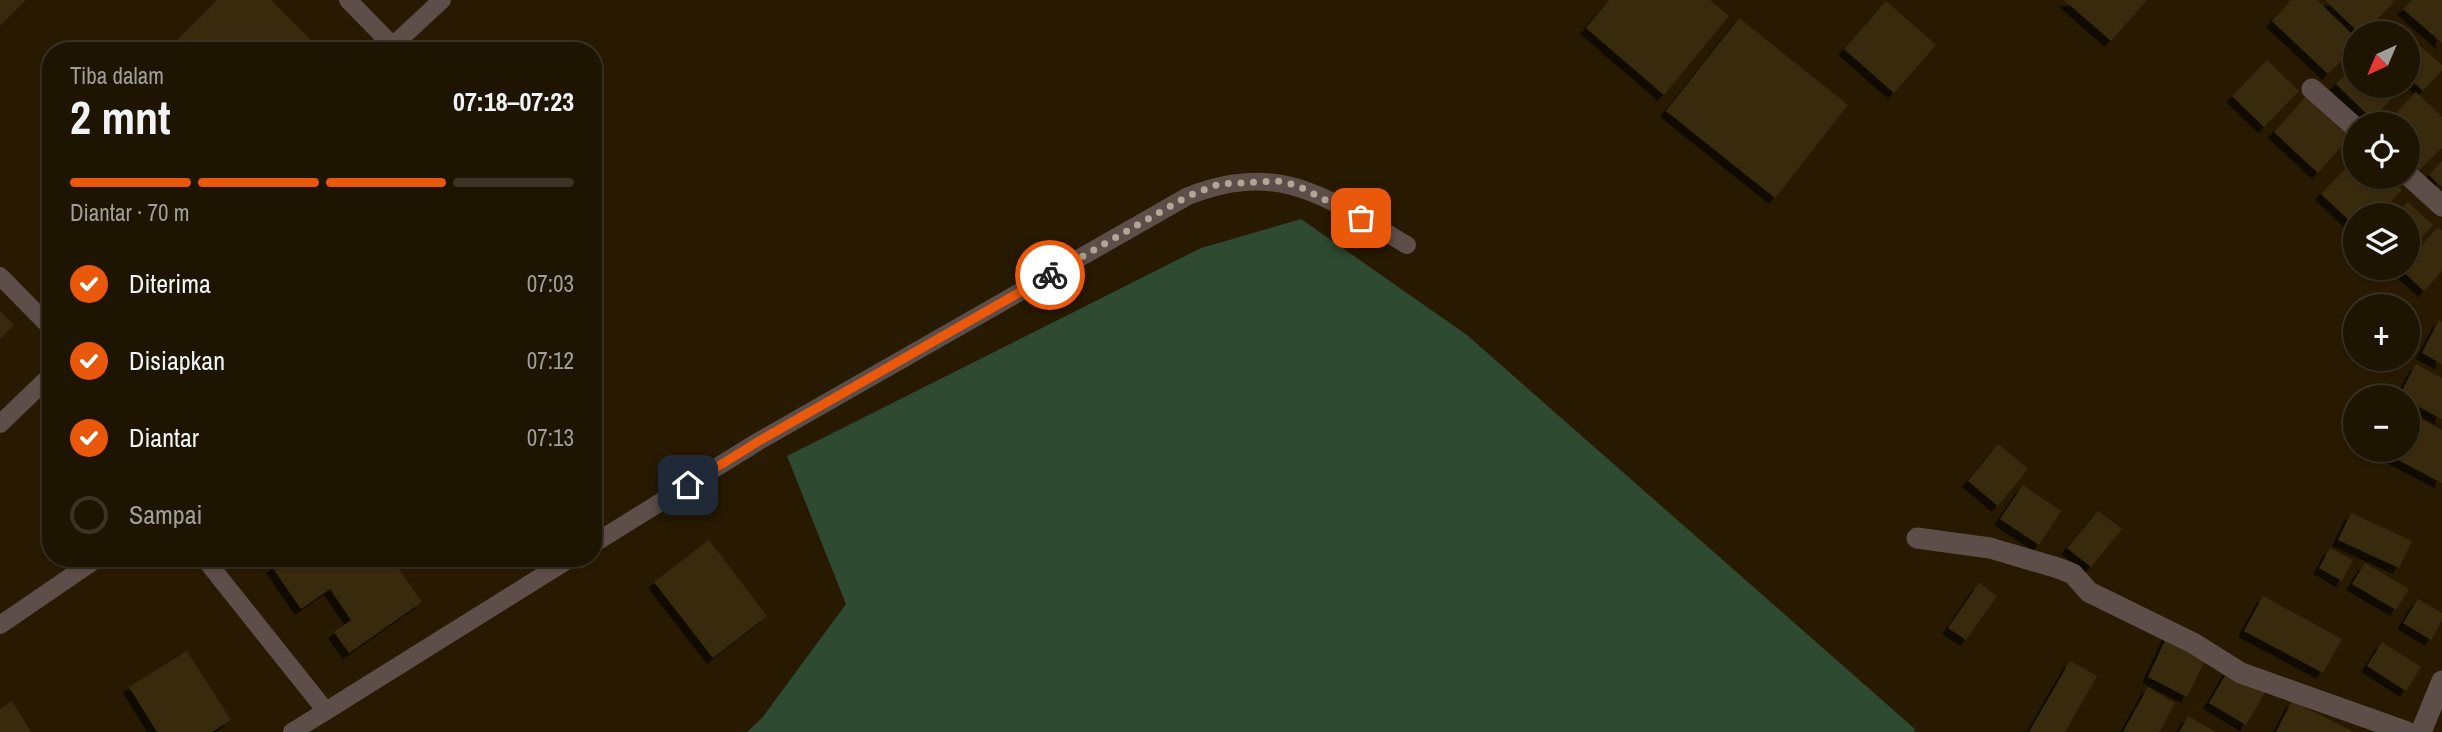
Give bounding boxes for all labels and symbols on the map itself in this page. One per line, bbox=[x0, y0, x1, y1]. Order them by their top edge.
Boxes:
north arrow bbox=[2343, 21, 2420, 98]
pin bbox=[1331, 188, 1391, 248]
courier bbox=[1015, 240, 1085, 310]
pin bbox=[658, 455, 718, 515]

